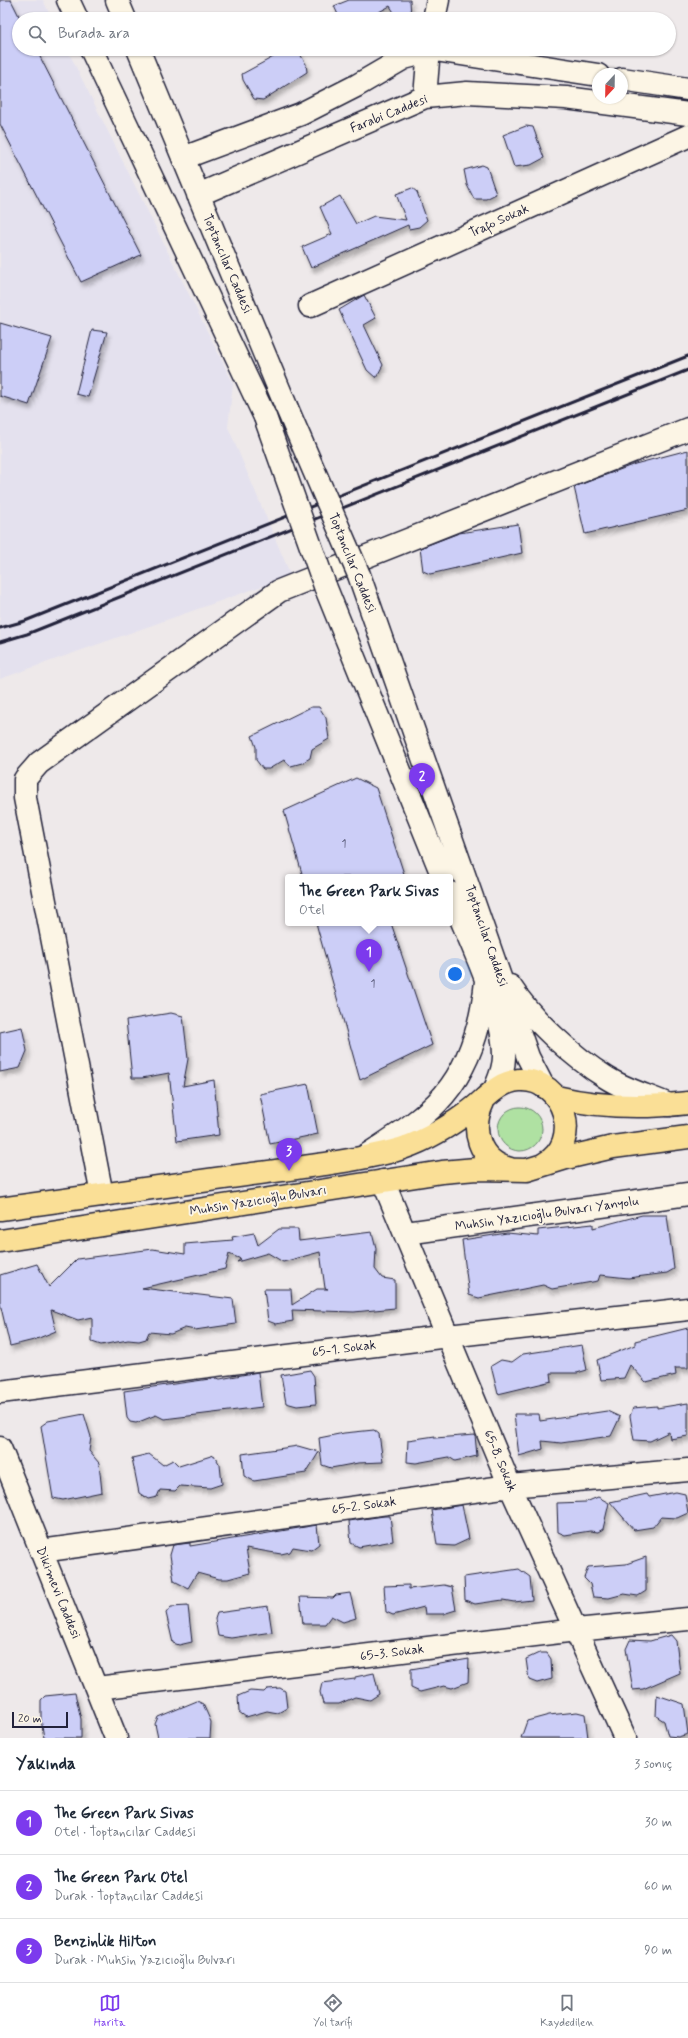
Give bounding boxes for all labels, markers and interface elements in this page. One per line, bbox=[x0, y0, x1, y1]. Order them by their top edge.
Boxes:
search box bbox=[12, 12, 676, 56]
icon: search bbox=[26, 23, 48, 45]
text: Burada ara bbox=[58, 24, 130, 44]
north arrow bbox=[592, 68, 628, 104]
street label: Farabi Caddesi bbox=[348, 91, 430, 137]
street label: Trafo Sokak bbox=[466, 200, 533, 244]
street label: Toptancılar Caddesi bbox=[198, 212, 256, 316]
street label: Toptancılar Caddesi bbox=[324, 510, 380, 616]
pin: 2 bbox=[409, 763, 435, 796]
house number: 1 bbox=[342, 837, 347, 851]
popup bbox=[285, 874, 453, 926]
text: The Green Park Sivas bbox=[299, 882, 439, 902]
street label: Toptancılar Caddesi bbox=[461, 883, 511, 989]
text: Otel bbox=[299, 902, 325, 919]
pin: 1 bbox=[356, 939, 382, 972]
your location bbox=[445, 964, 465, 984]
house number: 1 bbox=[371, 977, 376, 991]
pin: 3 bbox=[276, 1138, 302, 1171]
street label: Muhsin Yazıcıoğlu Bulvarı bbox=[188, 1182, 328, 1220]
street label: Muhsin Yazıcıoğlu Bulvarı Yanyolu bbox=[454, 1193, 640, 1235]
street label: 65-1. Sokak bbox=[311, 1337, 378, 1361]
street label: 65-8. Sokak bbox=[479, 1427, 521, 1495]
street label: 65-2. Sokak bbox=[331, 1493, 398, 1519]
street label: Dikimevi Caddesi bbox=[32, 1544, 84, 1642]
street label: 65-3. Sokak bbox=[359, 1641, 426, 1665]
scale bar bbox=[12, 1710, 68, 1729]
text: 20 m bbox=[18, 1712, 41, 1726]
text: Yakında bbox=[16, 1753, 76, 1775]
text: 3 sonuç bbox=[634, 1756, 672, 1773]
text: The Green Park Sivas bbox=[54, 1804, 194, 1824]
text: 1 bbox=[26, 1814, 32, 1831]
text: 30 m bbox=[645, 1814, 672, 1831]
text: Otel · Toptancılar Caddesi bbox=[54, 1824, 196, 1841]
text: The Green Park Otel bbox=[54, 1868, 188, 1888]
text: 2 bbox=[26, 1878, 32, 1895]
text: 60 m bbox=[644, 1878, 672, 1895]
text: Durak · Toptancılar Caddesi bbox=[54, 1888, 204, 1905]
text: Benzinlik Hilton bbox=[54, 1932, 156, 1952]
text: 3 bbox=[26, 1942, 32, 1959]
text: 90 m bbox=[644, 1942, 672, 1959]
text: Durak · Muhsin Yazıcıoğlu Bulvarı bbox=[54, 1952, 236, 1969]
tab: Harita bbox=[94, 1992, 125, 2030]
tab: Yol tarifi bbox=[313, 1992, 352, 2030]
tab: Kaydedilen bbox=[540, 1992, 594, 2030]

